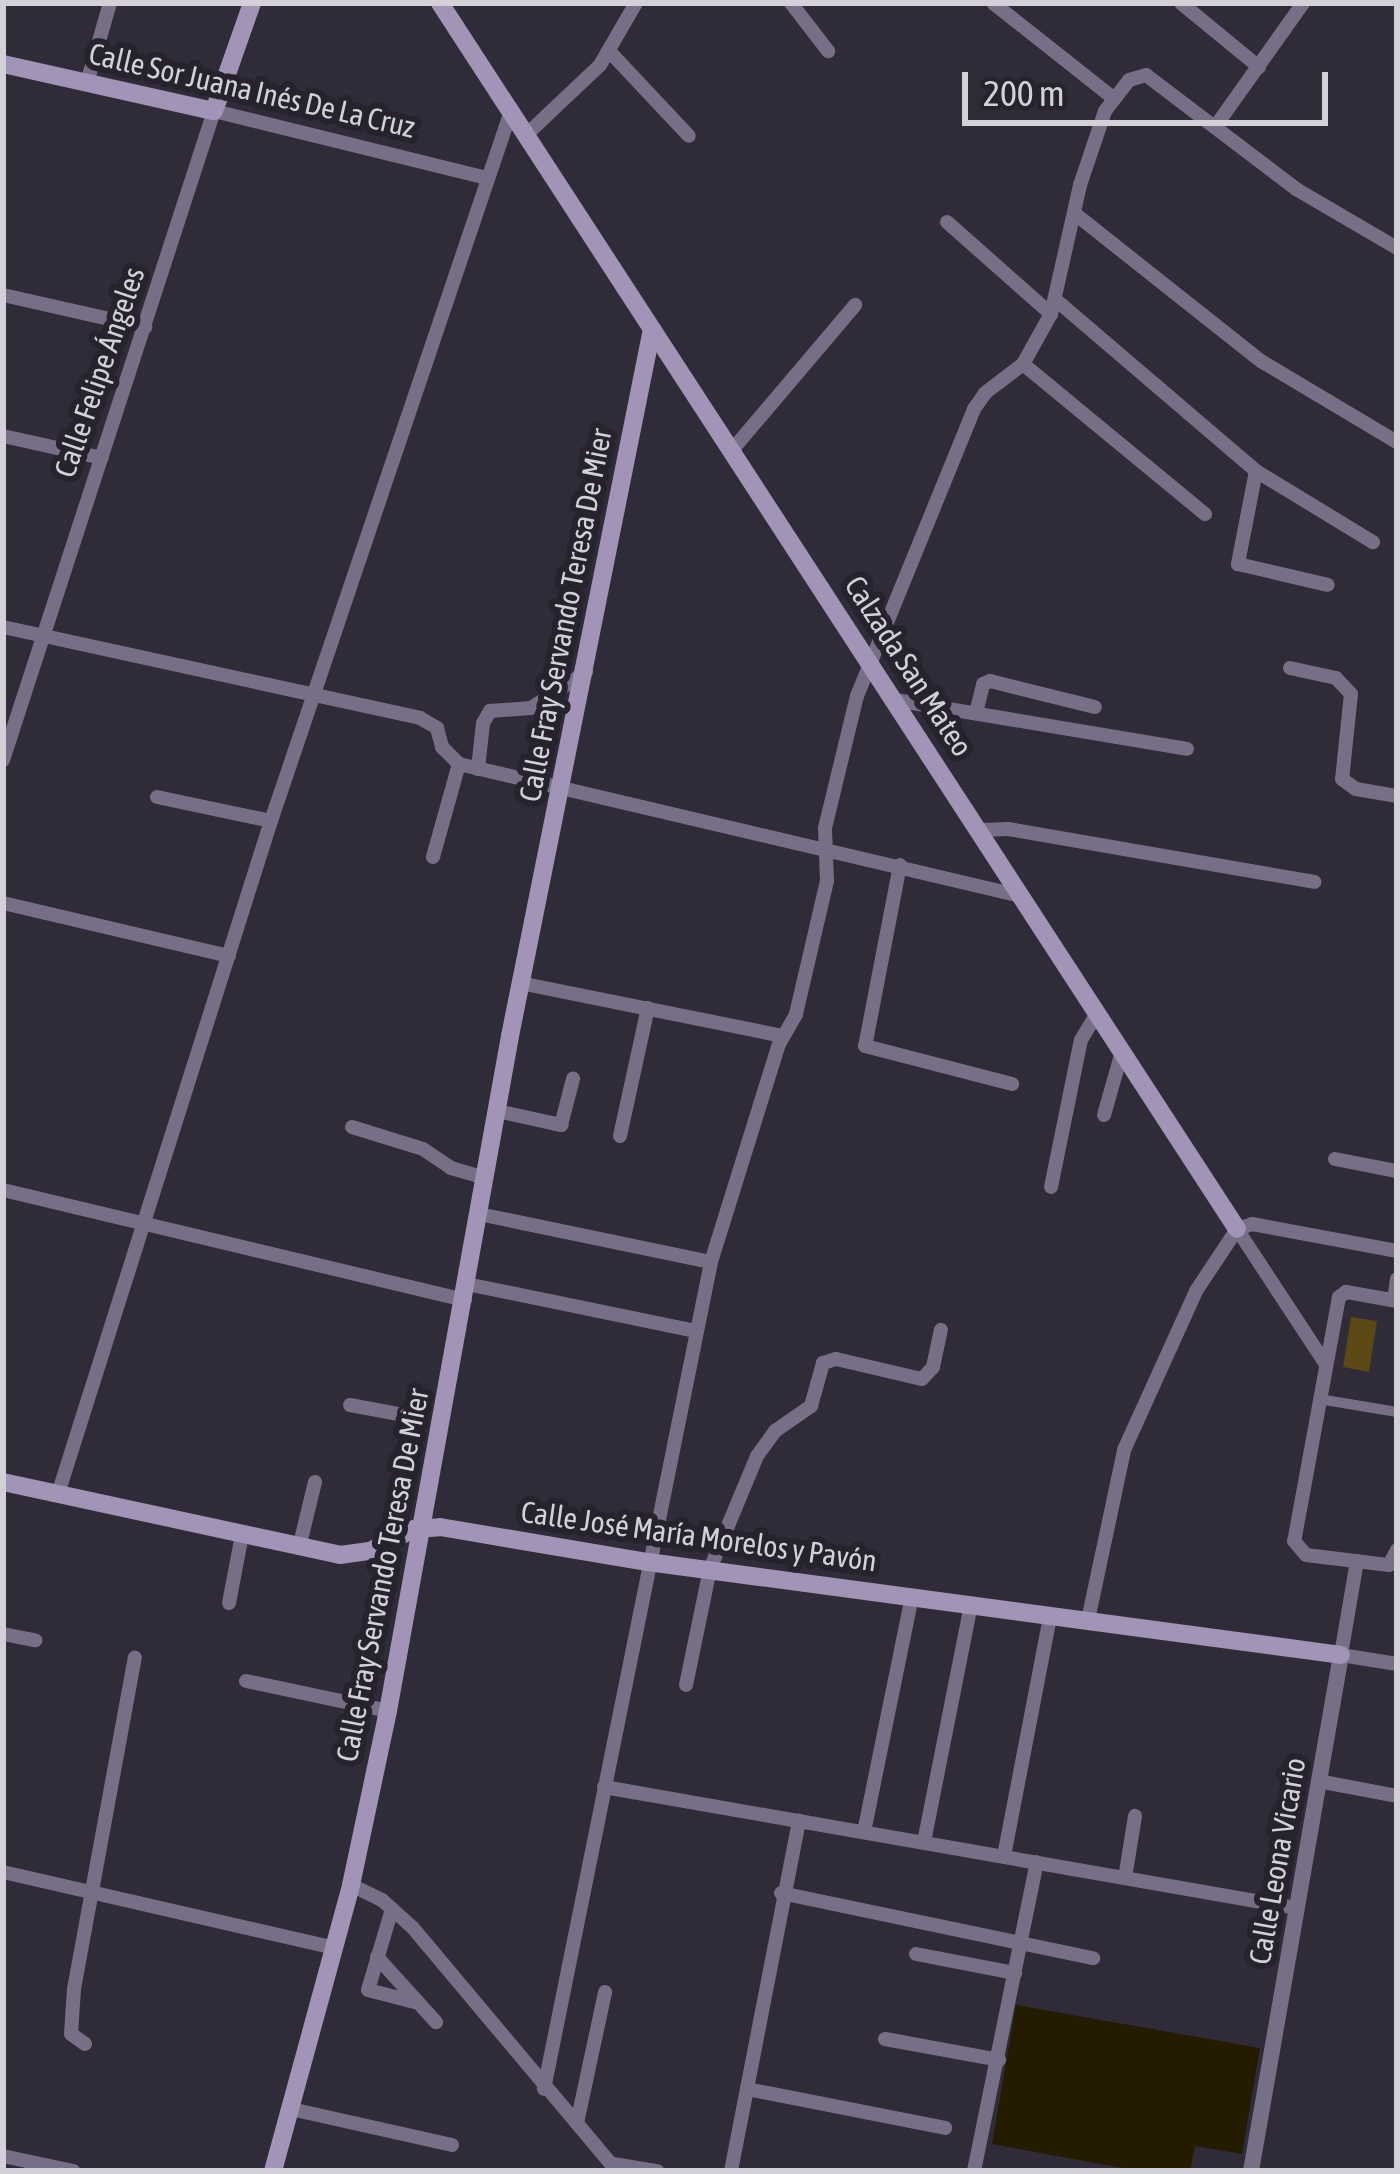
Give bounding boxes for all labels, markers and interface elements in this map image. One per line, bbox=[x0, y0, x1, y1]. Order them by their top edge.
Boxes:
street label: Calle Sor Juana Inés De La Cruz bbox=[85, 35, 419, 145]
scale bar bbox=[968, 48, 1334, 122]
text: 200 m bbox=[983, 72, 1065, 114]
street label: Calle Felipe Ángeles bbox=[46, 262, 152, 482]
street label: Calle Fray Servando Teresa De Mier bbox=[511, 425, 619, 805]
street label: Calzada San Mateo bbox=[837, 569, 981, 763]
street label: Calle Fray Servando Teresa De Mier bbox=[328, 1385, 436, 1765]
street label: Calle José María Morelos y Pavón bbox=[519, 1493, 879, 1579]
street label: Calle Leona Vicario bbox=[1241, 1755, 1313, 1967]

